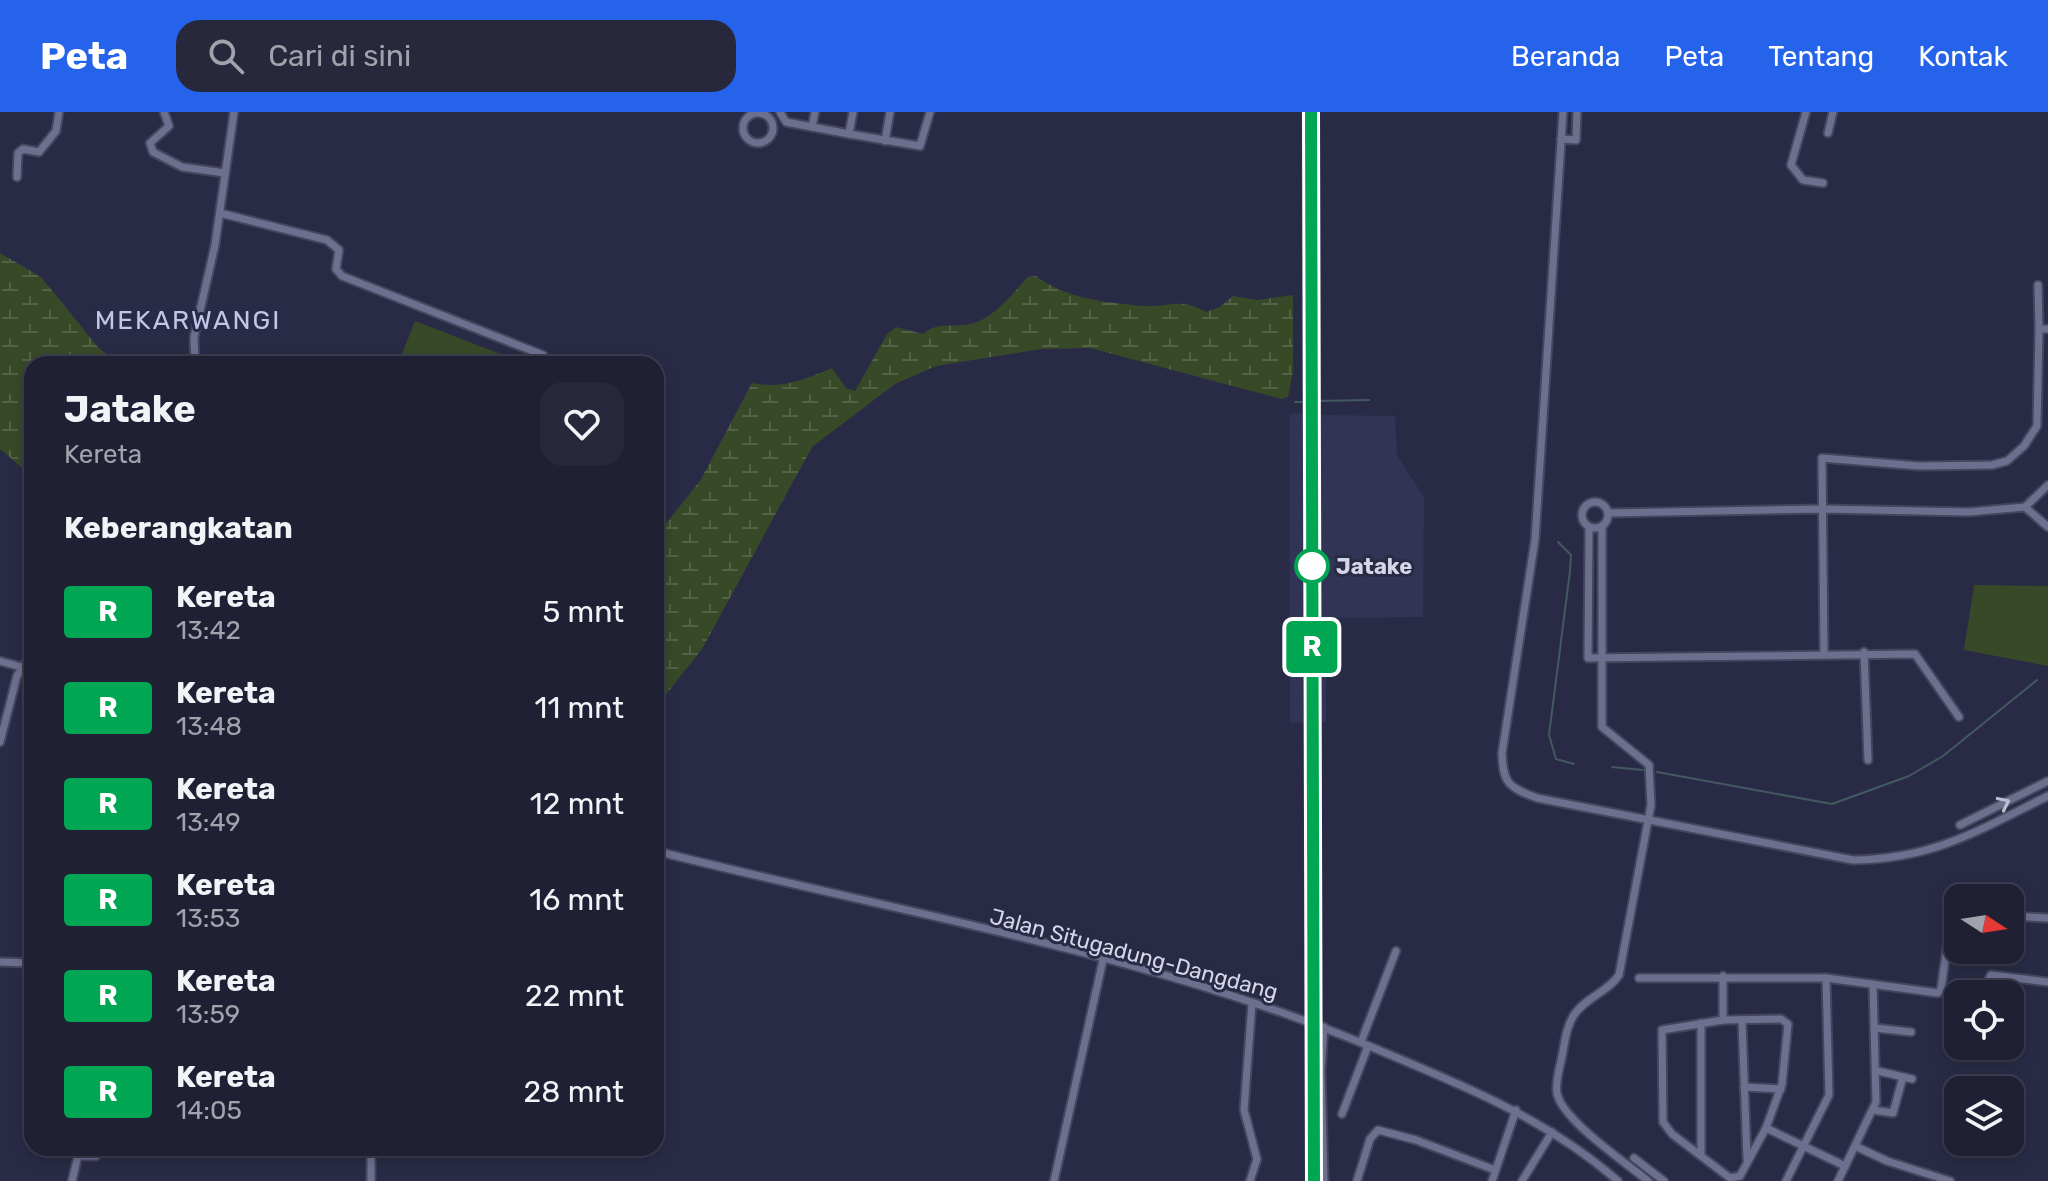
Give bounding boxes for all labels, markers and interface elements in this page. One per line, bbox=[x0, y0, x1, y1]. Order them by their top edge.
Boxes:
search box bbox=[176, 20, 736, 92]
text: Peta bbox=[40, 33, 128, 79]
icon: search bbox=[204, 34, 248, 78]
text: Cari di sini bbox=[268, 38, 411, 74]
text: Beranda bbox=[1511, 40, 1620, 73]
text: Peta bbox=[1664, 40, 1724, 73]
text: Tentang bbox=[1768, 40, 1874, 73]
text: Kontak bbox=[1918, 40, 2008, 73]
district label: MEKARWANGI bbox=[95, 305, 281, 336]
button: heart bbox=[540, 382, 624, 466]
text: Jatake bbox=[64, 386, 196, 432]
text: Kereta bbox=[64, 439, 142, 470]
text: Keberangkatan bbox=[64, 510, 293, 546]
marker: Jatake bbox=[1295, 549, 1329, 583]
place label: Jatake bbox=[1336, 553, 1412, 580]
text: Kereta bbox=[176, 579, 276, 615]
text: 5 mnt bbox=[542, 594, 624, 630]
text: R bbox=[98, 595, 118, 628]
text: 13:42 bbox=[176, 615, 241, 646]
line badge: R bbox=[1286, 621, 1338, 673]
text: R bbox=[1302, 630, 1322, 663]
text: Kereta bbox=[176, 675, 276, 711]
text: 11 mnt bbox=[535, 690, 624, 726]
text: R bbox=[98, 691, 118, 724]
text: 13:48 bbox=[176, 711, 242, 742]
text: Kereta bbox=[176, 771, 276, 807]
text: 12 mnt bbox=[530, 786, 624, 822]
text: R bbox=[98, 787, 118, 820]
one-way arrow bbox=[1996, 797, 2010, 813]
text: 13:49 bbox=[176, 807, 241, 838]
text: Kereta bbox=[176, 867, 276, 903]
text: 16 mnt bbox=[529, 882, 624, 918]
text: R bbox=[98, 883, 118, 916]
north arrow bbox=[1944, 884, 2024, 964]
map controls bbox=[1944, 884, 2024, 1156]
text: 13:53 bbox=[176, 903, 240, 934]
street label: Jalan Situgadung-Dangdang bbox=[987, 903, 1281, 1005]
text: Kereta bbox=[176, 963, 276, 999]
text: 22 mnt bbox=[525, 978, 624, 1014]
text: R bbox=[98, 979, 118, 1012]
button: locate bbox=[1944, 980, 2024, 1060]
text: 13:59 bbox=[176, 999, 240, 1030]
text: Kereta bbox=[176, 1059, 276, 1095]
text: 28 mnt bbox=[524, 1074, 624, 1110]
text: R bbox=[98, 1075, 118, 1108]
button: layers bbox=[1944, 1076, 2024, 1156]
text: 14:05 bbox=[176, 1095, 242, 1126]

